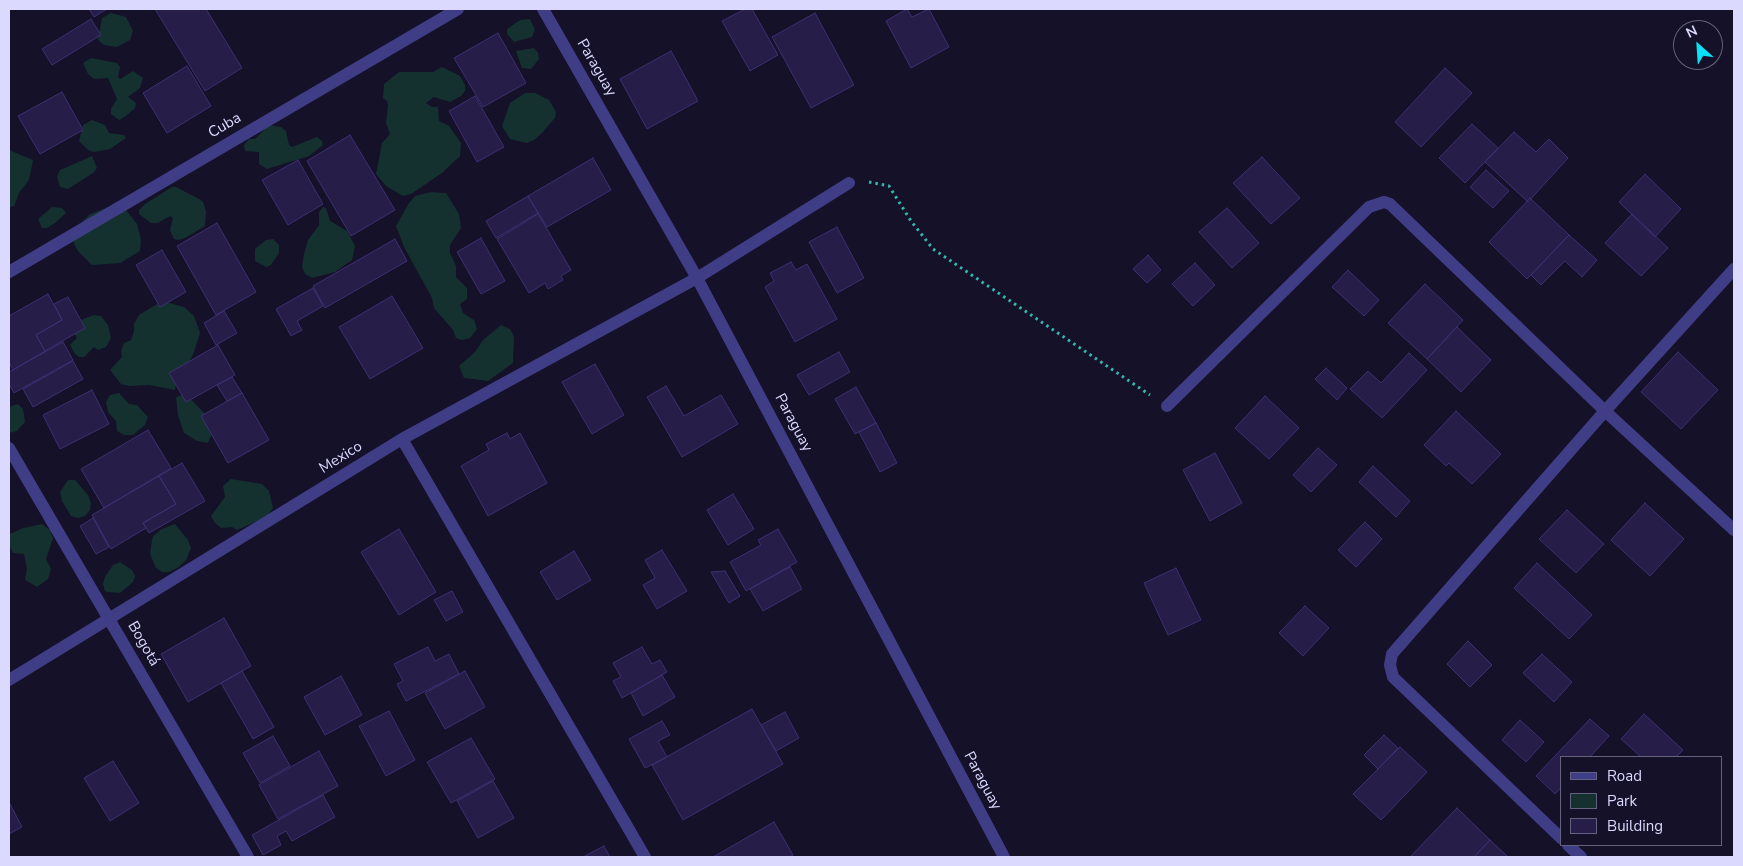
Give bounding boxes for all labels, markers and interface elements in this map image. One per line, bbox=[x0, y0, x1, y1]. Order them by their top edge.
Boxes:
north arrow bbox=[1673, 20, 1723, 70]
text: N bbox=[1683, 21, 1701, 43]
street label: Paraguay bbox=[572, 36, 620, 100]
street label: Cuba bbox=[205, 109, 245, 143]
street label: Paraguay bbox=[770, 391, 816, 455]
street label: Mexico bbox=[316, 438, 366, 478]
street label: Bogotá bbox=[123, 618, 163, 670]
street label: Paraguay bbox=[959, 749, 1005, 813]
legend bbox=[1560, 756, 1723, 846]
text: Road bbox=[1607, 766, 1642, 786]
text: Park bbox=[1607, 791, 1637, 811]
text: Building bbox=[1607, 816, 1663, 836]

